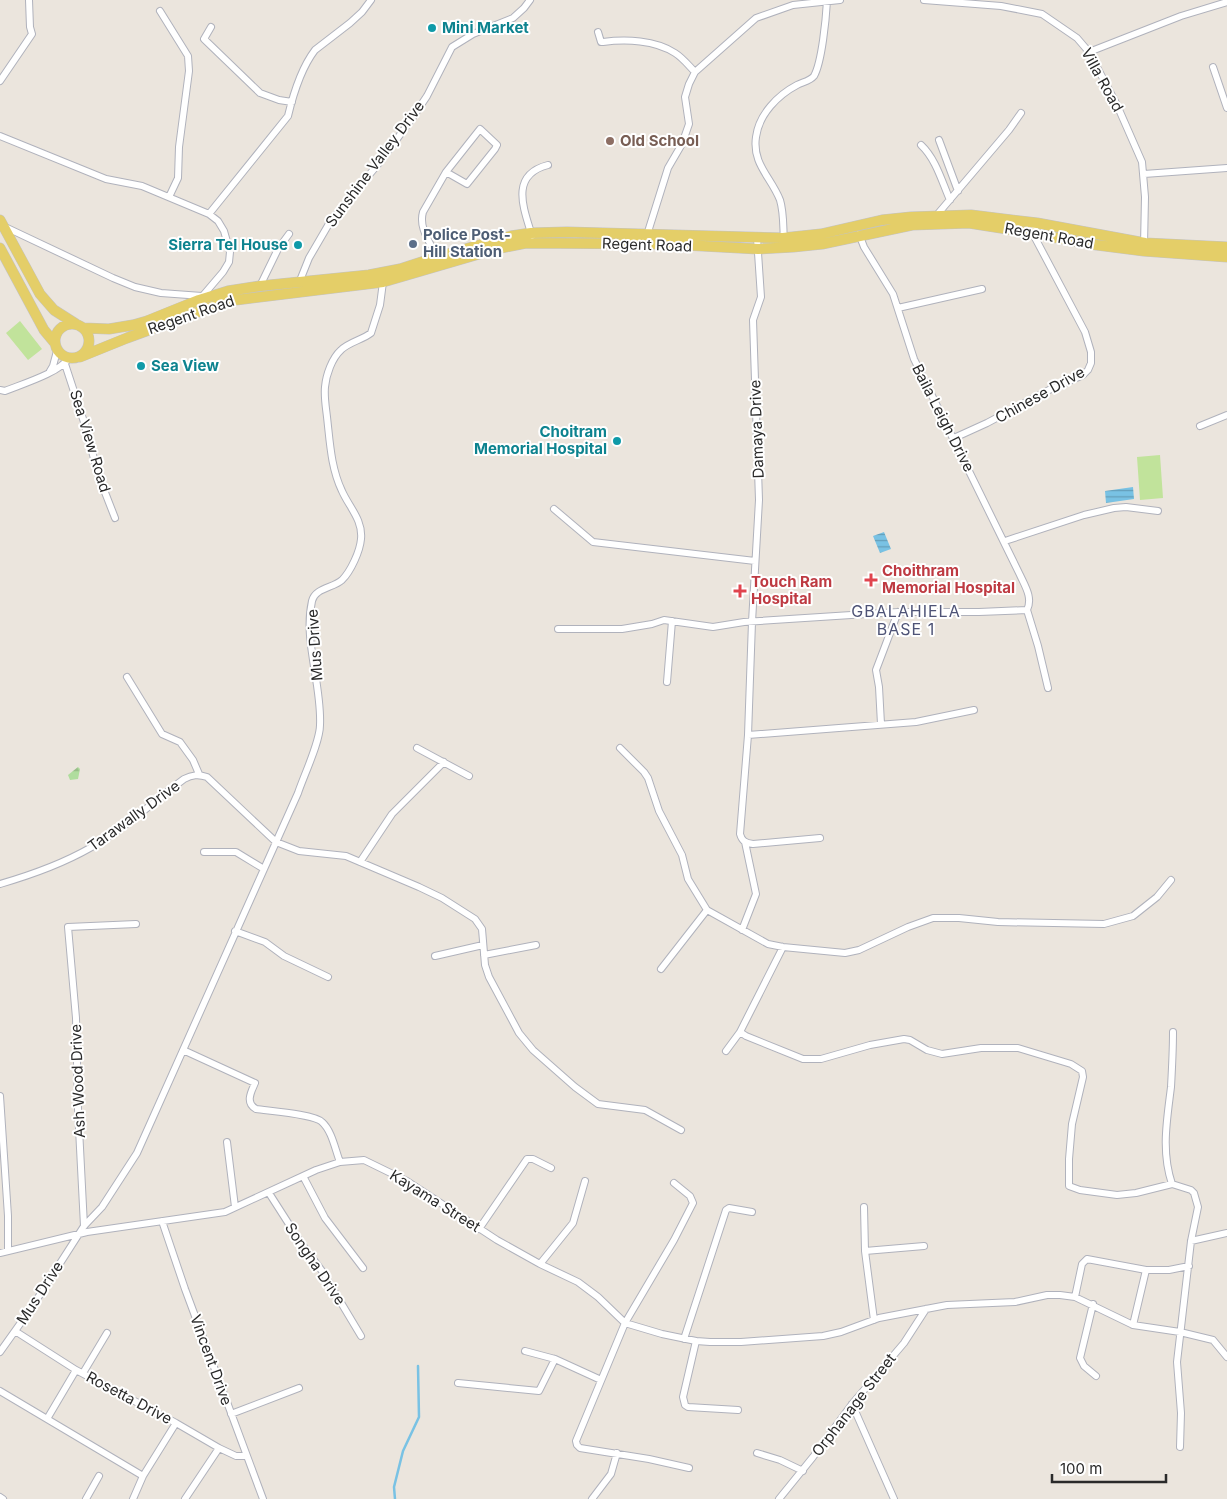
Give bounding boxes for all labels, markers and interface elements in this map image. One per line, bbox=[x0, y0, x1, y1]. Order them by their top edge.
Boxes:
place label: Mini Market bbox=[442, 18, 529, 37]
marker: Mini Market bbox=[426, 22, 438, 34]
street label: Villa Road bbox=[1077, 45, 1128, 115]
street label: Sunshine Valley Drive bbox=[321, 97, 428, 231]
place label: Old School bbox=[620, 131, 699, 150]
marker: Old School bbox=[604, 135, 616, 147]
street label: Regent Road bbox=[1003, 218, 1095, 253]
place label: Police Post- Hill Station bbox=[423, 225, 511, 261]
street label: Regent Road bbox=[602, 233, 692, 256]
place label: Sierra Tel House bbox=[168, 235, 288, 254]
marker: Police Post- Hill Station bbox=[407, 238, 419, 250]
marker: Sierra Tel House bbox=[292, 239, 304, 251]
street label: Regent Road bbox=[145, 291, 237, 338]
place label: Sea View bbox=[151, 356, 219, 375]
marker: Sea View bbox=[135, 360, 147, 372]
street label: Baila Leigh Drive bbox=[908, 361, 979, 475]
street label: Chinese Drive bbox=[992, 362, 1088, 427]
street label: Damaya Drive bbox=[745, 379, 768, 479]
street label: Sea View Road bbox=[66, 387, 115, 494]
place label: Choitram Memorial Hospital bbox=[474, 422, 607, 458]
marker: Choitram Memorial Hospital bbox=[611, 435, 623, 447]
place label: Choithram Memorial Hospital bbox=[882, 561, 1015, 597]
place label: Touch Ram Hospital bbox=[751, 572, 832, 608]
marker: Choithram Memorial Hospital bbox=[864, 573, 878, 587]
marker: Touch Ram Hospital bbox=[733, 584, 747, 598]
district label: GBALAHIELA BASE 1 bbox=[851, 601, 961, 639]
street label: Mus Drive bbox=[303, 609, 326, 682]
street label: Tarawally Drive bbox=[84, 776, 183, 855]
street label: Ash Wood Drive bbox=[66, 1024, 89, 1138]
street label: Kayama Street bbox=[386, 1165, 484, 1236]
street label: Songha Drive bbox=[281, 1219, 350, 1309]
street label: Mus Drive bbox=[12, 1257, 67, 1328]
street label: Vincent Drive bbox=[186, 1312, 237, 1408]
street label: Orphanage Street bbox=[807, 1349, 900, 1460]
street label: Rosetta Drive bbox=[83, 1367, 175, 1428]
scale bar bbox=[1052, 1452, 1166, 1484]
text: 100 m bbox=[1060, 1459, 1102, 1478]

